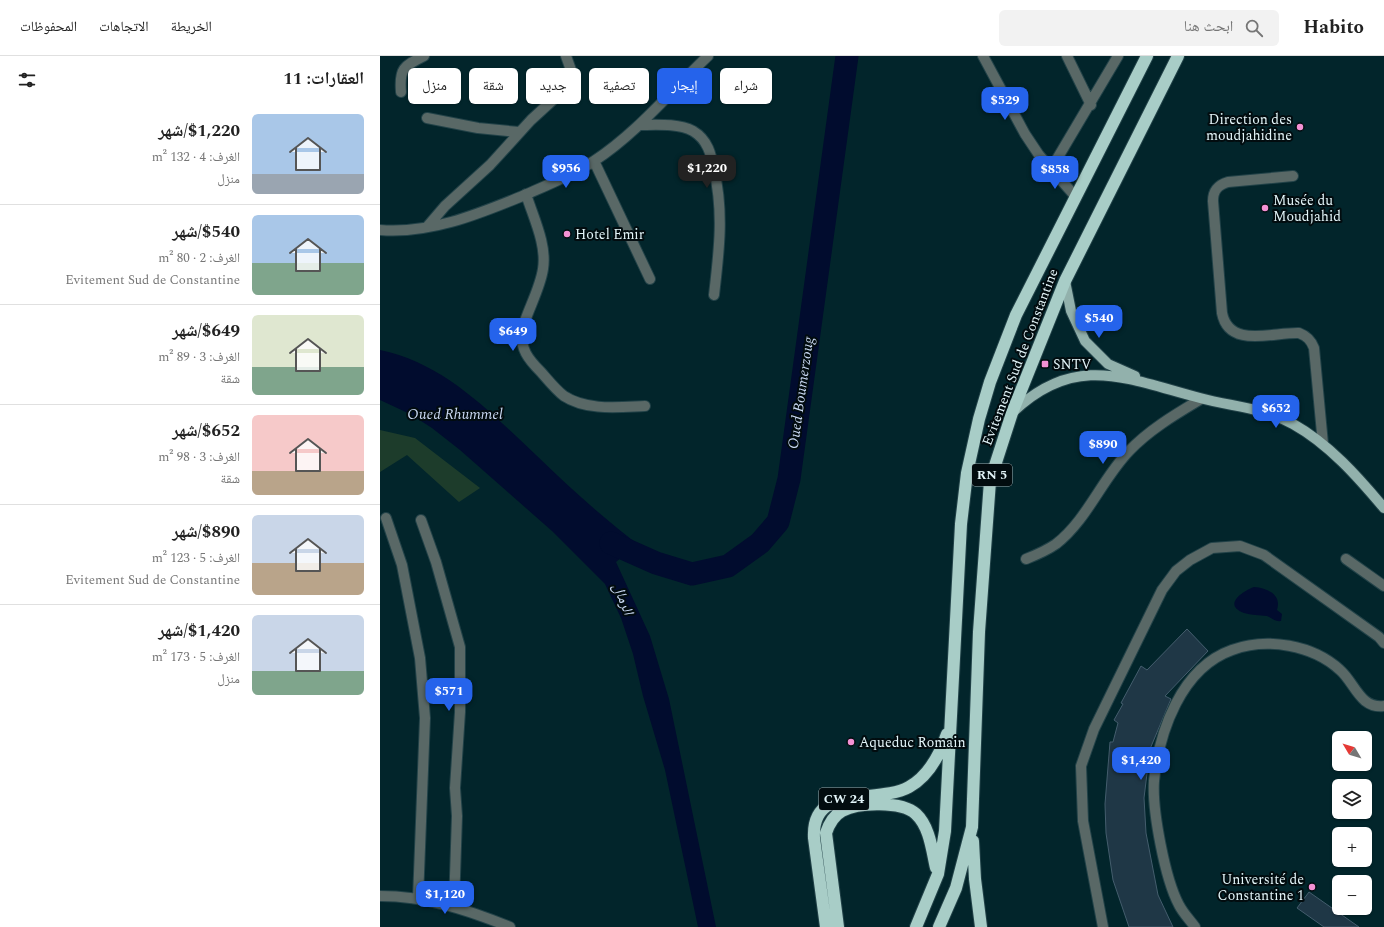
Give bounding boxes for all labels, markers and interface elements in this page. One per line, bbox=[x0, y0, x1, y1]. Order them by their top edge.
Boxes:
search box bbox=[999, 10, 1279, 46]
text: Habito bbox=[1303, 13, 1364, 42]
text: ابحث هنا bbox=[1184, 15, 1233, 38]
text: المحفوظات bbox=[20, 16, 77, 37]
text: الاتجاهات bbox=[99, 16, 149, 37]
text: الخريطة bbox=[171, 16, 212, 37]
icon: search bbox=[1243, 17, 1265, 39]
text: العقارات: 11 bbox=[283, 66, 364, 92]
chip: منزل bbox=[408, 68, 461, 104]
chip: شقة bbox=[469, 68, 518, 104]
chip: جديد bbox=[526, 68, 581, 104]
chip: تصفية bbox=[589, 68, 649, 104]
chip: إيجار bbox=[657, 68, 712, 104]
chip: شراء bbox=[720, 68, 772, 104]
icon: filters bbox=[16, 69, 38, 91]
pin: $529 bbox=[981, 87, 1029, 121]
text: $529 bbox=[990, 90, 1020, 110]
place label: Direction des moudjahidine bbox=[1206, 109, 1292, 146]
text: $1,220/شهر bbox=[158, 118, 240, 144]
marker: Direction des moudjahidine bbox=[1295, 122, 1305, 132]
icon: home bbox=[284, 130, 332, 178]
text: الغرف: 4 · 132 m² bbox=[152, 147, 240, 167]
pin: $956 bbox=[542, 155, 590, 189]
pin: $1,220 bbox=[674, 155, 740, 189]
pin: $858 bbox=[1031, 156, 1079, 190]
text: $956 bbox=[551, 158, 581, 178]
text: $1,220 bbox=[687, 158, 727, 178]
text: $858 bbox=[1040, 159, 1070, 179]
text: منزل bbox=[217, 169, 240, 189]
place label: Musée du Moudjahid bbox=[1273, 190, 1341, 227]
marker: Musée du Moudjahid bbox=[1260, 203, 1270, 213]
text: $540/شهر bbox=[172, 219, 240, 245]
place label: Hotel Emir bbox=[575, 224, 645, 245]
marker: Hotel Emir bbox=[562, 229, 572, 239]
icon: home bbox=[284, 231, 332, 279]
text: الغرف: 2 · 80 m² bbox=[158, 248, 240, 268]
street label: Evitement Sud de Constantine bbox=[976, 265, 1064, 449]
text: Evitement Sud de Constantine bbox=[65, 270, 240, 290]
pin: $540 bbox=[1075, 305, 1123, 339]
text: $540 bbox=[1084, 308, 1114, 328]
text: $649/شهر bbox=[172, 318, 240, 344]
pin: $649 bbox=[489, 318, 537, 352]
text: $649 bbox=[498, 321, 528, 341]
icon: home bbox=[284, 331, 332, 379]
water label: Oued Boumerzoug bbox=[782, 334, 820, 451]
text: الغرف: 3 · 89 m² bbox=[158, 347, 240, 367]
place label: SNTV bbox=[1053, 354, 1091, 375]
marker: SNTV bbox=[1040, 359, 1050, 369]
text: شقة bbox=[221, 369, 240, 389]
pin: $652 bbox=[1252, 395, 1300, 429]
text: $652 bbox=[1261, 398, 1291, 418]
water label: Oued Rhummel bbox=[407, 403, 503, 426]
text: $652/شهر bbox=[172, 418, 240, 444]
icon: home bbox=[284, 431, 332, 479]
pin: $890 bbox=[1079, 431, 1127, 465]
text: $890 bbox=[1088, 434, 1118, 454]
text: الغرف: 3 · 98 m² bbox=[158, 447, 240, 467]
road number: RN 5 bbox=[972, 464, 1012, 486]
text: شقة bbox=[221, 469, 240, 489]
text: $890/شهر bbox=[172, 519, 240, 545]
icon: home bbox=[284, 531, 332, 579]
text: الغرف: 5 · 123 m² bbox=[152, 548, 240, 568]
text: Evitement Sud de Constantine bbox=[65, 570, 240, 590]
water label: الرمال bbox=[606, 580, 640, 620]
text: $1,420/شهر bbox=[158, 618, 240, 644]
icon: home bbox=[284, 631, 332, 679]
text: الغرف: 5 · 173 m² bbox=[152, 647, 240, 667]
text: منزل bbox=[217, 669, 240, 689]
pin: $571 bbox=[425, 678, 473, 712]
text: $571 bbox=[434, 681, 464, 701]
north arrow bbox=[1332, 731, 1372, 771]
map controls bbox=[1332, 731, 1372, 915]
place label: Aqueduc Romain bbox=[859, 732, 966, 753]
marker: Aqueduc Romain bbox=[846, 737, 856, 747]
pin: $1,420 bbox=[1108, 747, 1174, 781]
text: $1,420 bbox=[1121, 750, 1161, 770]
button: layers bbox=[1332, 779, 1372, 819]
road number: CW 24 bbox=[819, 788, 869, 810]
button: + bbox=[1332, 827, 1372, 867]
place label: Université de Constantine 1 bbox=[1218, 869, 1304, 906]
button: − bbox=[1332, 875, 1372, 915]
pin: $1,120 bbox=[412, 881, 478, 915]
marker: Université de Constantine 1 bbox=[1307, 882, 1317, 892]
text: $1,120 bbox=[425, 884, 465, 904]

